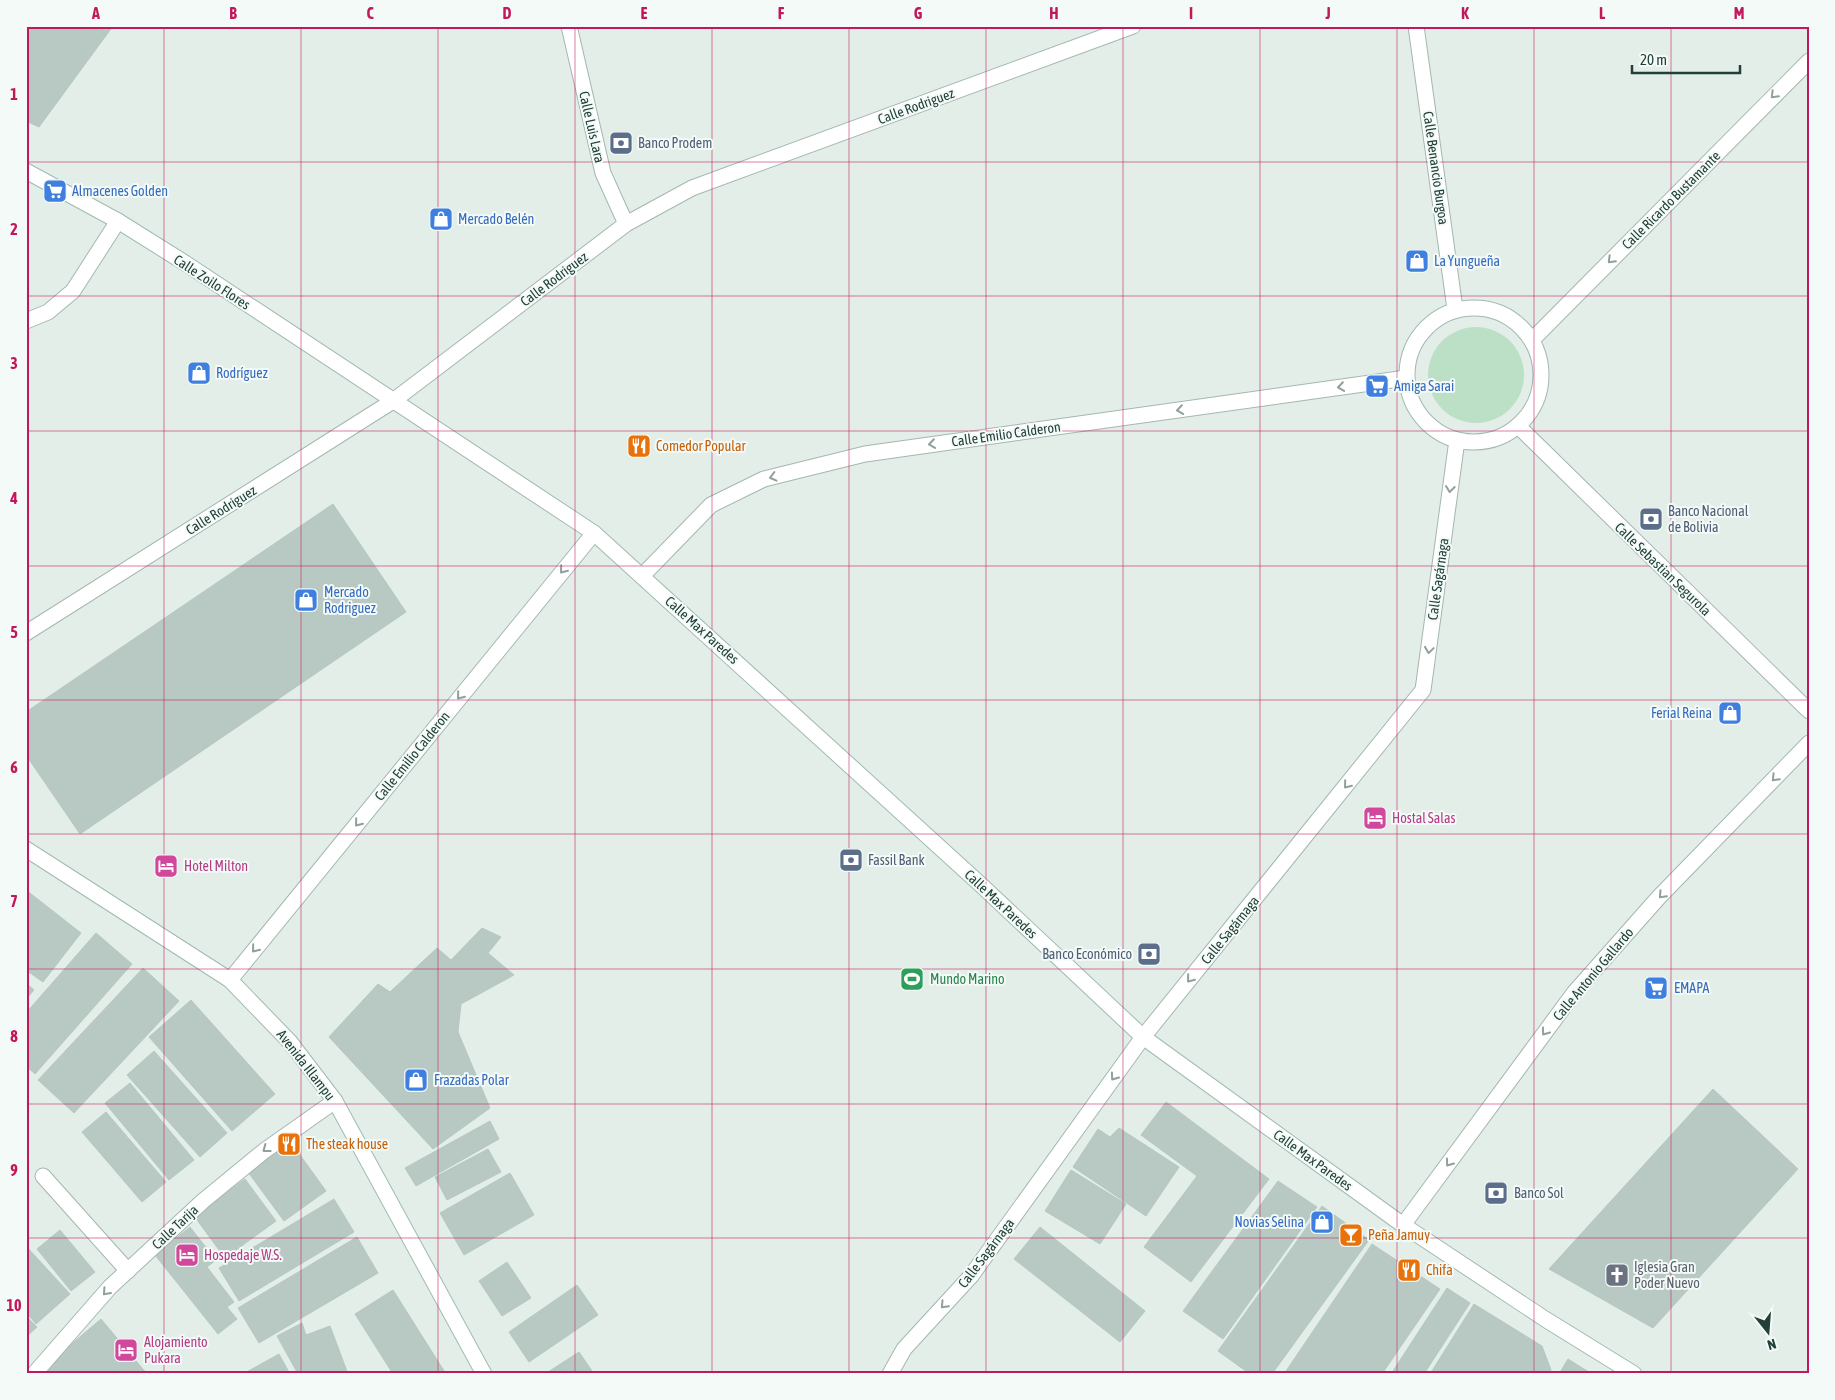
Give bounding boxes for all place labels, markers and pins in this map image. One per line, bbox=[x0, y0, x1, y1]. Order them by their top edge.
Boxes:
bank icon: Banco Prodem bbox=[608, 130, 634, 156]
place label: Banco Prodem bbox=[638, 135, 712, 151]
supermarket icon: Almacenes Golden bbox=[42, 178, 68, 204]
place label: Almacenes Golden bbox=[72, 183, 168, 199]
shop icon: Mercado Belén bbox=[428, 206, 454, 232]
place label: Mercado Belén bbox=[458, 211, 534, 227]
shop icon: La Yungueña bbox=[1404, 248, 1430, 274]
place label: La Yungueña bbox=[1434, 253, 1500, 269]
shop icon: Rodríguez bbox=[186, 360, 212, 386]
place label: Rodríguez bbox=[216, 365, 268, 381]
supermarket icon: Amiga Sarai bbox=[1364, 373, 1390, 399]
place label: Amiga Sarai bbox=[1394, 378, 1454, 394]
restaurant icon: Comedor Popular bbox=[626, 433, 652, 459]
place label: Comedor Popular bbox=[656, 438, 746, 454]
place label: Banco Nacional de Bolivia bbox=[1668, 503, 1749, 535]
bank icon: Banco Nacional de Bolivia bbox=[1638, 506, 1664, 532]
place label: Mercado Rodriguez bbox=[324, 584, 376, 616]
shop icon: Mercado Rodriguez bbox=[293, 587, 319, 613]
shop icon: Ferial Reina bbox=[1717, 700, 1743, 726]
place label: Ferial Reina bbox=[1651, 705, 1712, 721]
hotel icon: Hostal Salas bbox=[1362, 805, 1388, 831]
place label: Hostal Salas bbox=[1392, 810, 1455, 826]
bank icon: Fassil Bank bbox=[838, 847, 864, 873]
place label: Fassil Bank bbox=[868, 852, 925, 868]
hotel icon: Hotel Milton bbox=[153, 853, 179, 879]
place label: Hotel Milton bbox=[184, 858, 248, 874]
bank icon: Banco Económico bbox=[1136, 941, 1162, 967]
place label: Banco Económico bbox=[1042, 946, 1132, 962]
sports icon: Mundo Marino bbox=[899, 966, 925, 992]
place label: Mundo Marino bbox=[930, 971, 1005, 987]
supermarket icon: EMAPA bbox=[1643, 975, 1669, 1001]
place label: EMAPA bbox=[1674, 980, 1710, 996]
shop icon: Frazadas Polar bbox=[403, 1067, 429, 1093]
place label: Frazadas Polar bbox=[434, 1072, 510, 1088]
restaurant icon: The steak house bbox=[276, 1131, 302, 1157]
place label: The steak house bbox=[306, 1136, 388, 1152]
bank icon: Banco Sol bbox=[1483, 1180, 1509, 1206]
place label: Banco Sol bbox=[1514, 1185, 1564, 1201]
shop icon: Novias Selina bbox=[1309, 1209, 1335, 1235]
place label: Novias Selina bbox=[1234, 1214, 1304, 1230]
bar icon: Peña Jamuy bbox=[1338, 1222, 1364, 1248]
place label: Peña Jamuy bbox=[1368, 1227, 1430, 1243]
hotel icon: Hospedaje W.S. bbox=[174, 1242, 200, 1268]
place label: Hospedaje W.S. bbox=[204, 1247, 282, 1263]
restaurant icon: Chifa bbox=[1396, 1257, 1422, 1283]
place label: Iglesia Gran Poder Nuevo bbox=[1634, 1259, 1700, 1291]
place label: Chifa bbox=[1426, 1262, 1453, 1278]
church icon: Iglesia Gran Poder Nuevo bbox=[1604, 1262, 1630, 1288]
place label: Alojamiento Pukara bbox=[144, 1334, 208, 1366]
hotel icon: Alojamiento Pukara bbox=[113, 1337, 139, 1363]

